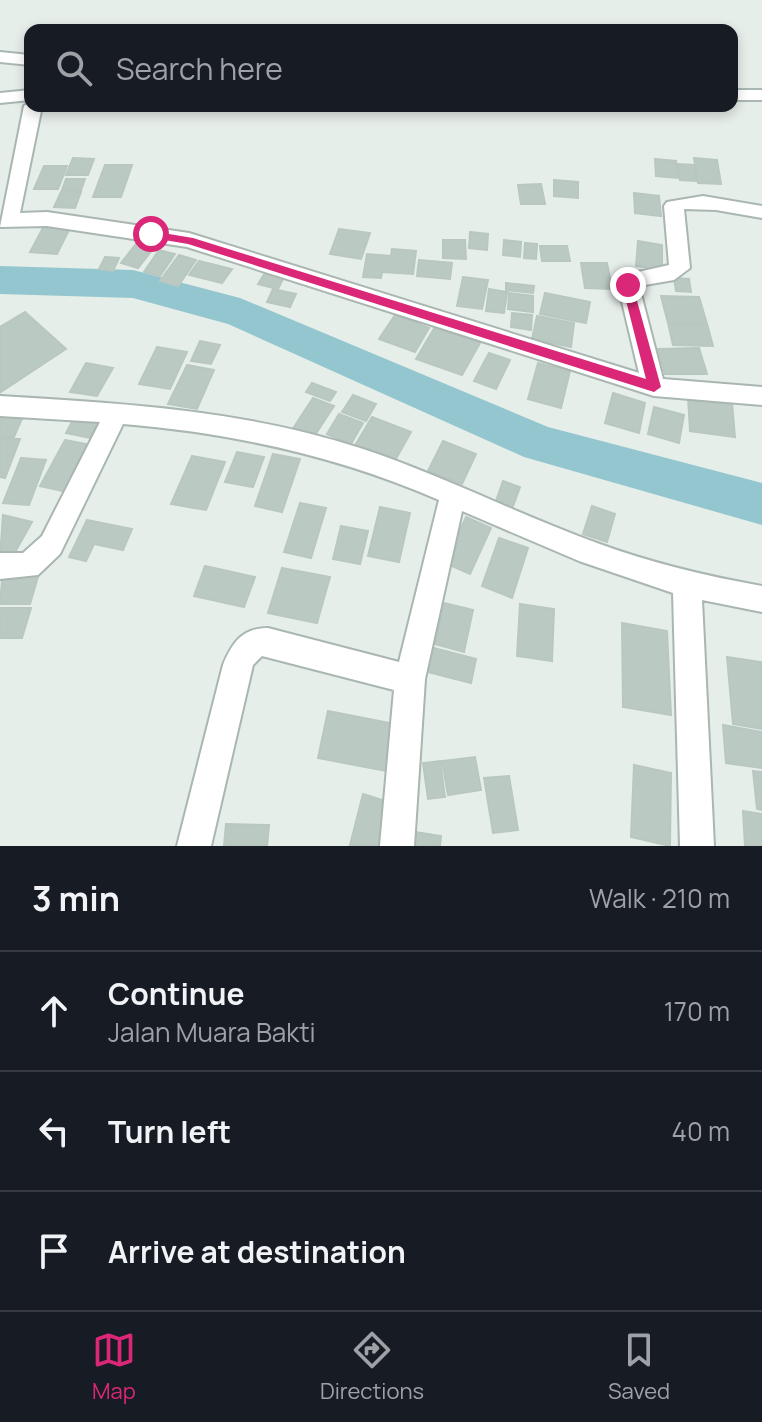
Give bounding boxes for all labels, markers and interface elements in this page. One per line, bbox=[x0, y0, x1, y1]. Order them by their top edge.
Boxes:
search box bbox=[24, 24, 738, 112]
icon: search bbox=[52, 46, 96, 90]
text: Search here bbox=[116, 48, 283, 89]
route start bbox=[133, 216, 169, 252]
route end bbox=[610, 267, 646, 303]
text: 3 min bbox=[32, 875, 120, 921]
text: Walk · 210 m bbox=[589, 880, 730, 916]
text: Continue bbox=[108, 973, 244, 1014]
icon: ahead bbox=[32, 989, 76, 1033]
text: 170 m bbox=[664, 993, 730, 1029]
text: Jalan Muara Bakti bbox=[108, 1014, 316, 1050]
icon: left bbox=[32, 1109, 76, 1153]
text: Turn left bbox=[108, 1111, 231, 1152]
text: 40 m bbox=[672, 1113, 730, 1149]
icon: arrive bbox=[32, 1229, 76, 1273]
text: Arrive at destination bbox=[108, 1231, 406, 1272]
tab: Map bbox=[92, 1328, 136, 1406]
tab: Directions bbox=[320, 1328, 424, 1406]
tab: Saved bbox=[608, 1328, 670, 1406]

